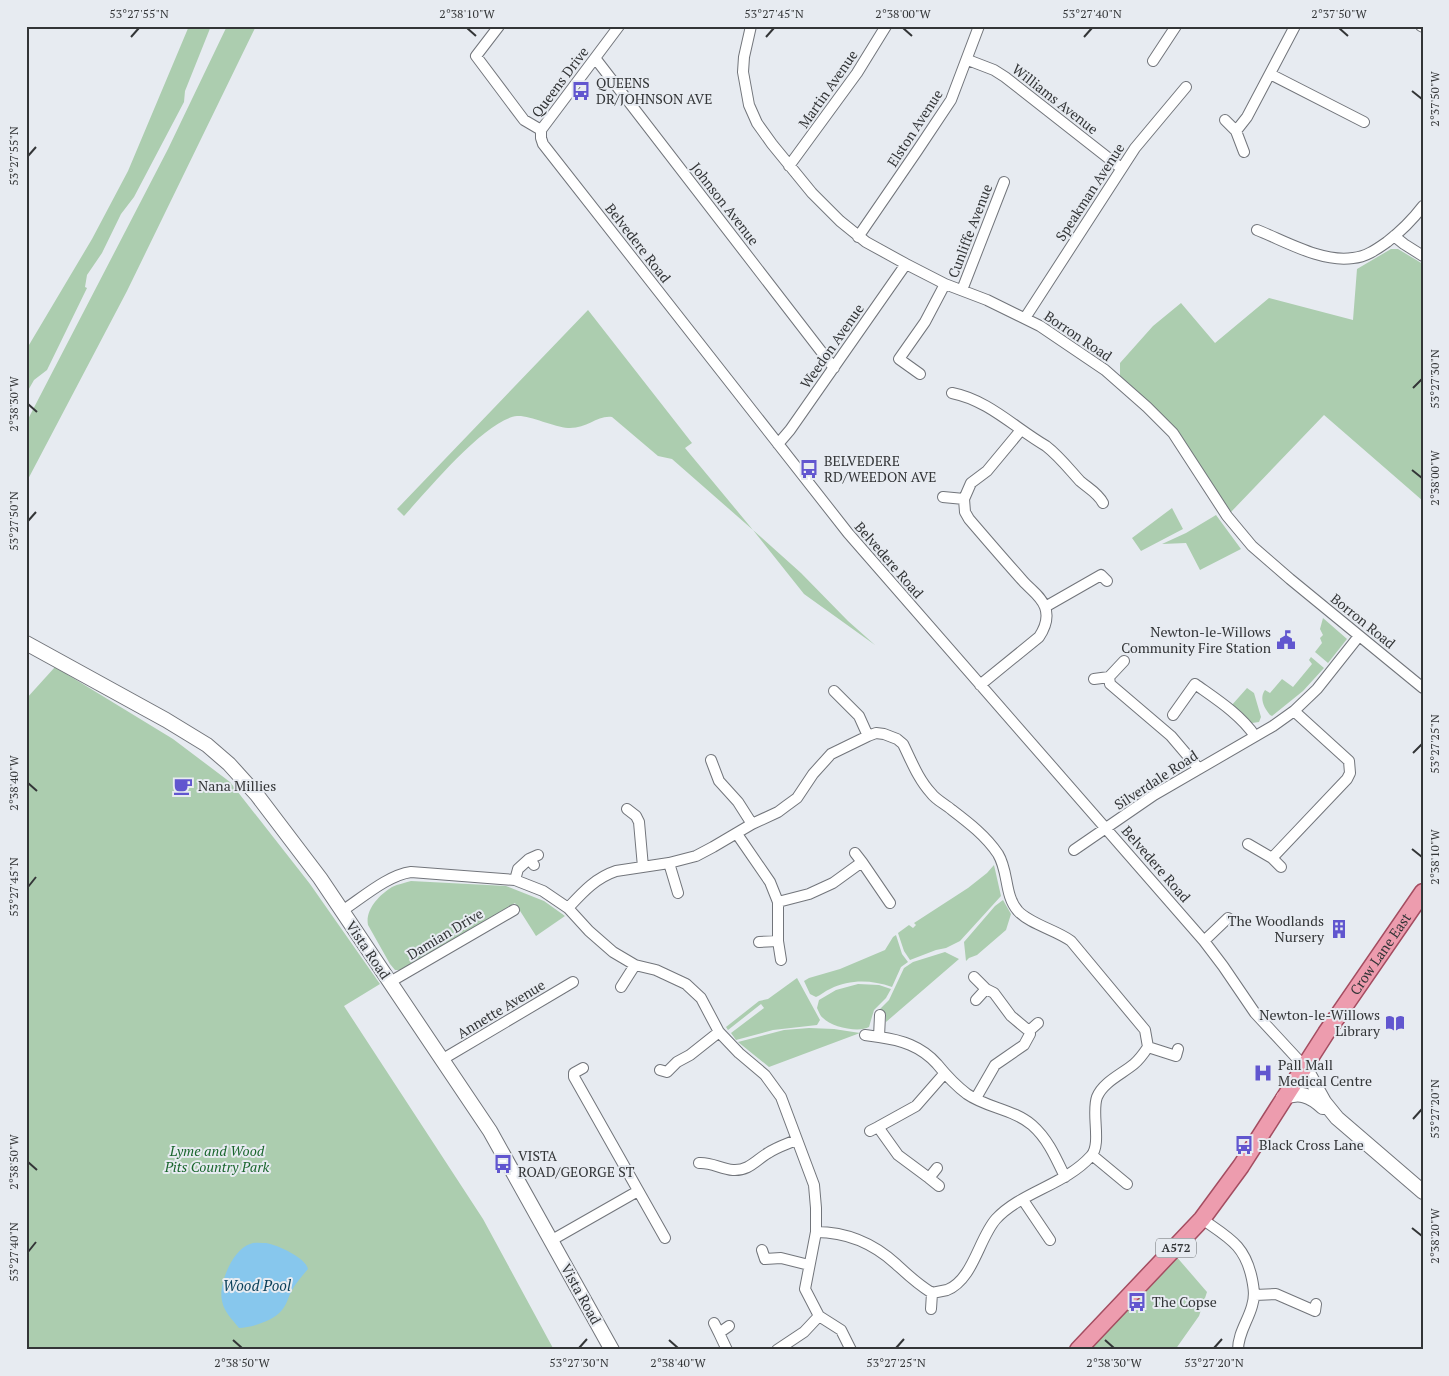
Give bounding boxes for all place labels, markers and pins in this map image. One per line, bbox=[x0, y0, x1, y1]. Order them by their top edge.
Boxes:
place label: QUEENS DR/JOHNSON AVE bbox=[596, 73, 712, 108]
bus stop icon: QUEENS DR/JOHNSON AVE bbox=[570, 80, 592, 102]
place label: BELVEDERE RD/WEEDON AVE bbox=[824, 451, 937, 486]
bus stop icon: BELVEDERE RD/WEEDON AVE bbox=[798, 458, 820, 480]
place label: Newton-le-Willows Community Fire Station bbox=[1121, 622, 1272, 657]
public building icon: Newton-le-Willows Community Fire Station bbox=[1275, 629, 1297, 651]
cafe icon: Nana Millies bbox=[172, 775, 194, 797]
place label: Nana Millies bbox=[198, 776, 276, 795]
place label: The Woodlands Nursery bbox=[1228, 911, 1325, 946]
building icon: The Woodlands Nursery bbox=[1328, 918, 1350, 940]
place label: Newton-le-Willows Library bbox=[1259, 1005, 1381, 1040]
library icon: Newton-le-Willows Library bbox=[1384, 1012, 1406, 1034]
place label: Pall Mall Medical Centre bbox=[1278, 1055, 1372, 1090]
hospital icon: Pall Mall Medical Centre bbox=[1252, 1062, 1274, 1084]
bus stop icon: Black Cross Lane bbox=[1233, 1134, 1255, 1156]
place label: Black Cross Lane bbox=[1259, 1135, 1364, 1154]
place label: VISTA ROAD/GEORGE ST bbox=[518, 1146, 635, 1181]
bus stop icon: VISTA ROAD/GEORGE ST bbox=[492, 1153, 514, 1175]
bus stop icon: The Copse bbox=[1126, 1291, 1148, 1313]
place label: The Copse bbox=[1152, 1292, 1217, 1311]

